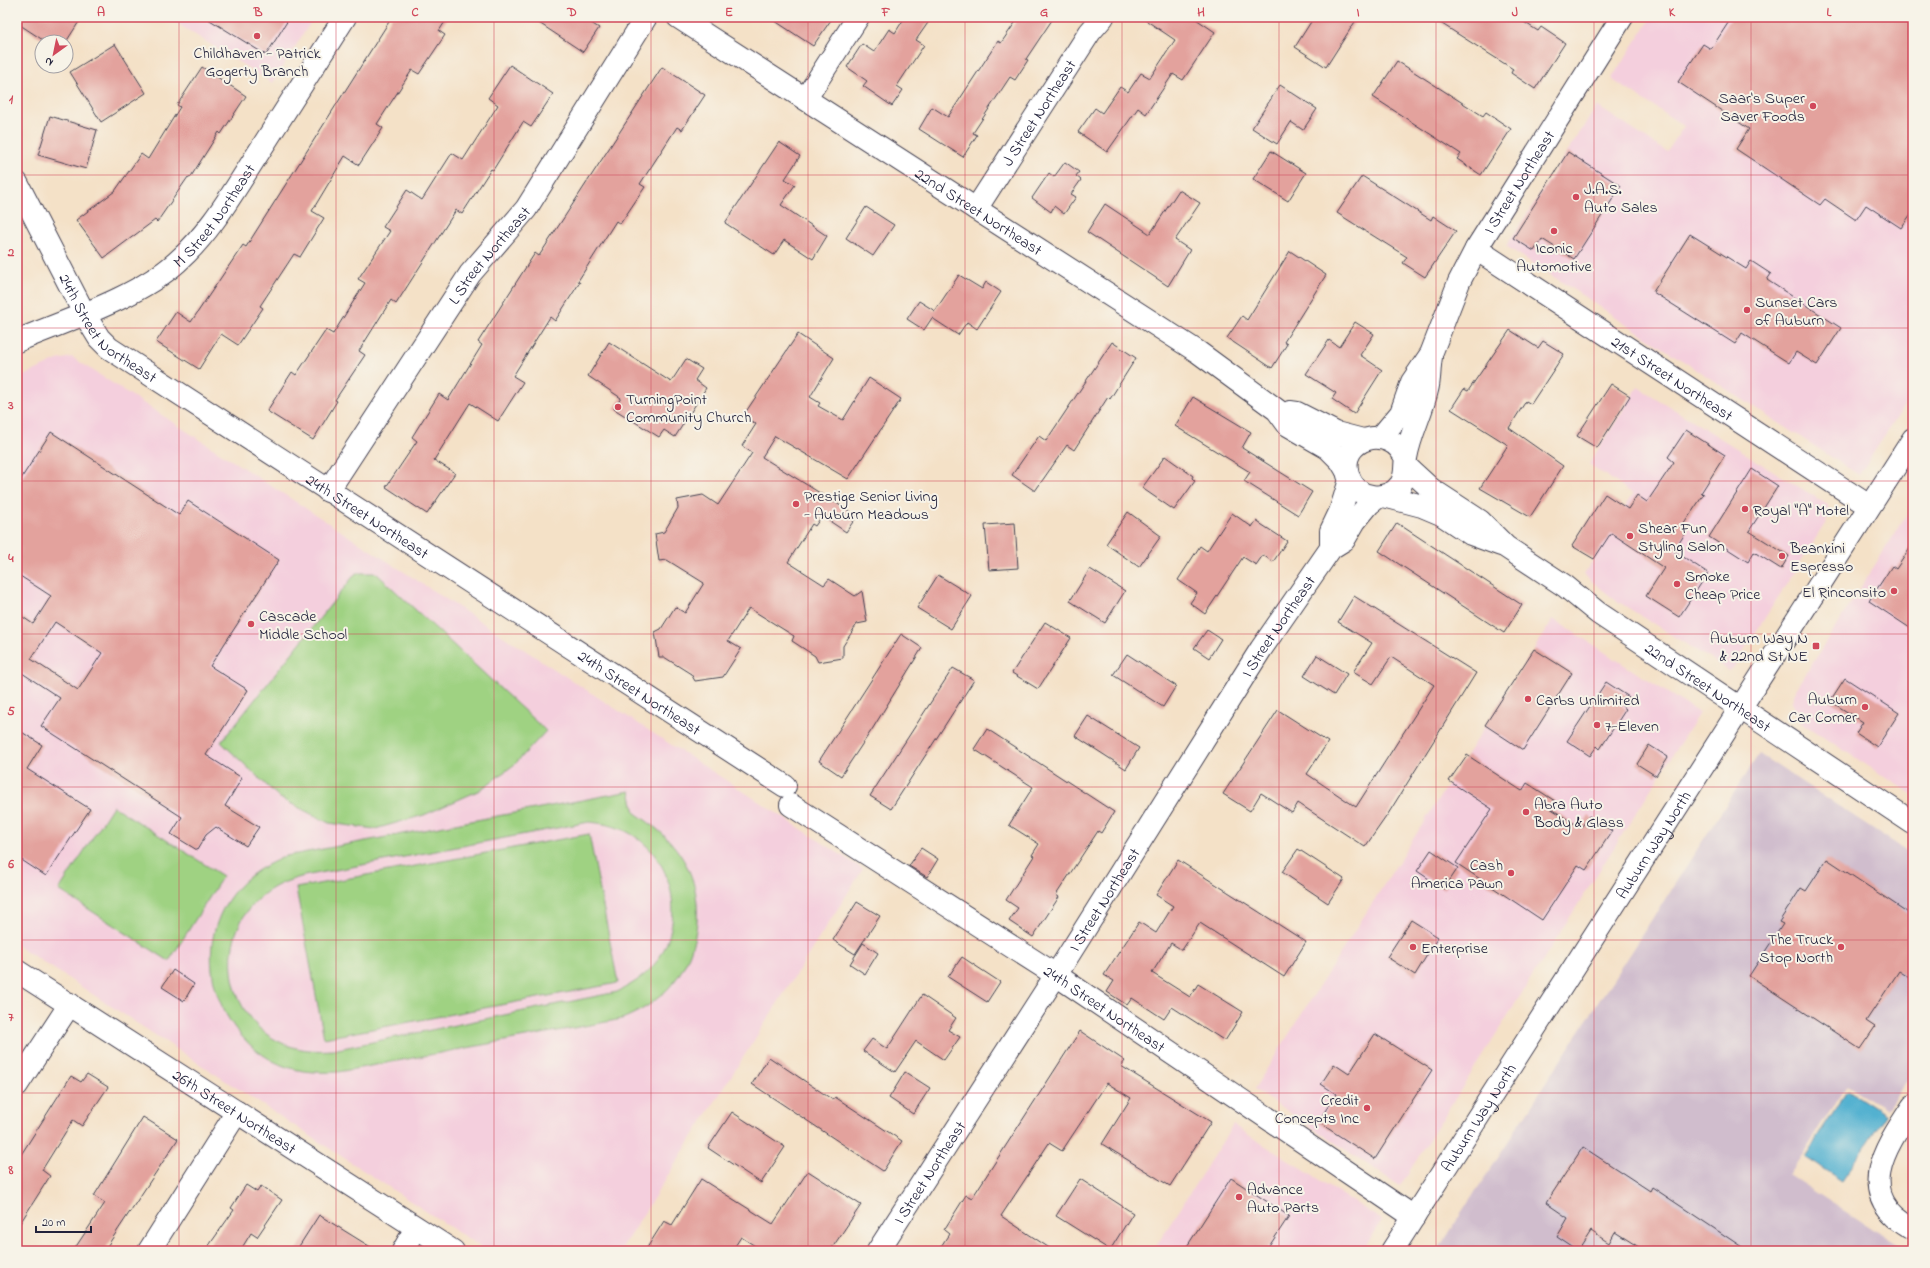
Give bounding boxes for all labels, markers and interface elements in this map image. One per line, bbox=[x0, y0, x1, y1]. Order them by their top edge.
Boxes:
text: A bbox=[97, 3, 105, 22]
text: B bbox=[253, 3, 263, 22]
text: C bbox=[411, 3, 419, 22]
text: D bbox=[566, 3, 577, 22]
text: E bbox=[725, 3, 733, 22]
text: F bbox=[881, 3, 891, 22]
text: G bbox=[1040, 3, 1048, 22]
text: H bbox=[1197, 3, 1205, 22]
text: I bbox=[1356, 3, 1360, 22]
text: J bbox=[1512, 3, 1518, 22]
text: K bbox=[1669, 3, 1676, 22]
text: L bbox=[1827, 3, 1833, 22]
marker: Childhaven - Patrick Gogerty Branch bbox=[252, 31, 262, 41]
north arrow bbox=[34, 34, 74, 74]
place label: Childhaven - Patrick Gogerty Branch bbox=[193, 42, 322, 84]
text: N bbox=[42, 53, 57, 70]
street label: J Street Northeast bbox=[997, 55, 1084, 171]
place label: Saar's Super Saver Foods bbox=[1718, 87, 1805, 129]
text: 1 bbox=[9, 90, 14, 109]
marker: Saar's Super Saver Foods bbox=[1808, 101, 1818, 111]
street label: I Street Northeast bbox=[1478, 126, 1562, 239]
street label: M Street Northeast bbox=[168, 159, 263, 274]
street label: 22nd Street Northeast bbox=[909, 162, 1047, 263]
place label: J.A.S. Auto Sales bbox=[1584, 178, 1658, 220]
marker: J.A.S. Auto Sales bbox=[1571, 192, 1581, 202]
street label: L Street Northeast bbox=[443, 201, 538, 310]
marker: Iconic Automotive bbox=[1549, 226, 1559, 236]
place label: Iconic Automotive bbox=[1516, 237, 1593, 279]
text: 2 bbox=[7, 243, 15, 262]
street label: 24th Street Northeast bbox=[52, 270, 162, 390]
place label: Sunset Cars of Auburn bbox=[1755, 291, 1837, 333]
marker: Sunset Cars of Auburn bbox=[1742, 305, 1752, 315]
street label: 21st Street Northeast bbox=[1606, 331, 1738, 428]
place label: TurningPoint Community Church bbox=[626, 388, 751, 430]
text: 3 bbox=[7, 396, 14, 415]
marker: TurningPoint Community Church bbox=[613, 402, 623, 412]
street label: 24th Street Northeast bbox=[300, 469, 434, 567]
place label: Prestige Senior Living - Auburn Meadows bbox=[804, 485, 938, 527]
marker: Prestige Senior Living - Auburn Meadows bbox=[791, 499, 801, 509]
place label: Royal "A" Motel bbox=[1753, 499, 1849, 523]
marker: Royal "A" Motel bbox=[1740, 504, 1750, 514]
place label: Shear Fun Styling Salon bbox=[1638, 517, 1725, 559]
marker: Shear Fun Styling Salon bbox=[1625, 531, 1635, 541]
place label: Beankini Espresso bbox=[1789, 537, 1853, 579]
text: 4 bbox=[7, 549, 14, 568]
marker: Beankini Espresso bbox=[1777, 551, 1787, 561]
place label: Smoke Cheap Price bbox=[1685, 565, 1761, 607]
street label: I Street Northeast bbox=[1236, 571, 1323, 683]
marker: Smoke Cheap Price bbox=[1672, 579, 1682, 589]
place label: El Rinconsito bbox=[1802, 581, 1886, 605]
marker: El Rinconsito bbox=[1889, 586, 1899, 596]
place label: Cascade Middle School bbox=[259, 605, 348, 647]
marker: Cascade Middle School bbox=[246, 619, 256, 629]
place label: Auburn Way N & 22nd St NE bbox=[1710, 627, 1808, 669]
street label: 22nd Street Northeast bbox=[1639, 637, 1776, 740]
marker: Auburn Way N & 22nd St NE bbox=[1811, 641, 1821, 651]
street label: 24th Street Northeast bbox=[572, 645, 705, 743]
place label: Auburn Car Corner bbox=[1789, 688, 1857, 730]
place label: Carbs Unlimited bbox=[1536, 689, 1639, 713]
marker: Carbs Unlimited bbox=[1523, 694, 1533, 704]
text: 5 bbox=[7, 702, 15, 721]
marker: Auburn Car Corner bbox=[1860, 702, 1870, 712]
place label: 7-Eleven bbox=[1605, 715, 1659, 739]
marker: 7-Eleven bbox=[1592, 720, 1602, 730]
street label: Auburn Way North bbox=[1611, 787, 1698, 904]
place label: Abra Auto Body & Glass bbox=[1533, 793, 1624, 835]
marker: Abra Auto Body & Glass bbox=[1521, 807, 1531, 817]
street label: I Street Northeast bbox=[1064, 843, 1147, 957]
place label: Cash America Pawn bbox=[1411, 854, 1503, 896]
text: 6 bbox=[7, 855, 14, 874]
marker: Cash America Pawn bbox=[1506, 868, 1516, 878]
place label: The Truck Stop North bbox=[1759, 928, 1834, 970]
place label: Enterprise bbox=[1421, 937, 1489, 961]
marker: Enterprise bbox=[1408, 942, 1418, 952]
marker: The Truck Stop North bbox=[1836, 942, 1846, 952]
street label: 24th Street Northeast bbox=[1038, 960, 1170, 1060]
text: 7 bbox=[8, 1008, 14, 1027]
street label: Auburn Way North bbox=[1436, 1059, 1523, 1177]
street label: 26th Street Northeast bbox=[167, 1064, 301, 1162]
place label: Credit Concepts Inc bbox=[1275, 1089, 1360, 1131]
marker: Credit Concepts Inc bbox=[1362, 1103, 1372, 1113]
street label: I Street Northeast bbox=[888, 1116, 973, 1229]
text: 8 bbox=[8, 1161, 14, 1180]
place label: Advance Auto Parts bbox=[1247, 1178, 1319, 1220]
marker: Advance Auto Parts bbox=[1234, 1192, 1244, 1202]
scale bar bbox=[36, 1208, 91, 1234]
text: 20 m bbox=[42, 1214, 65, 1232]

